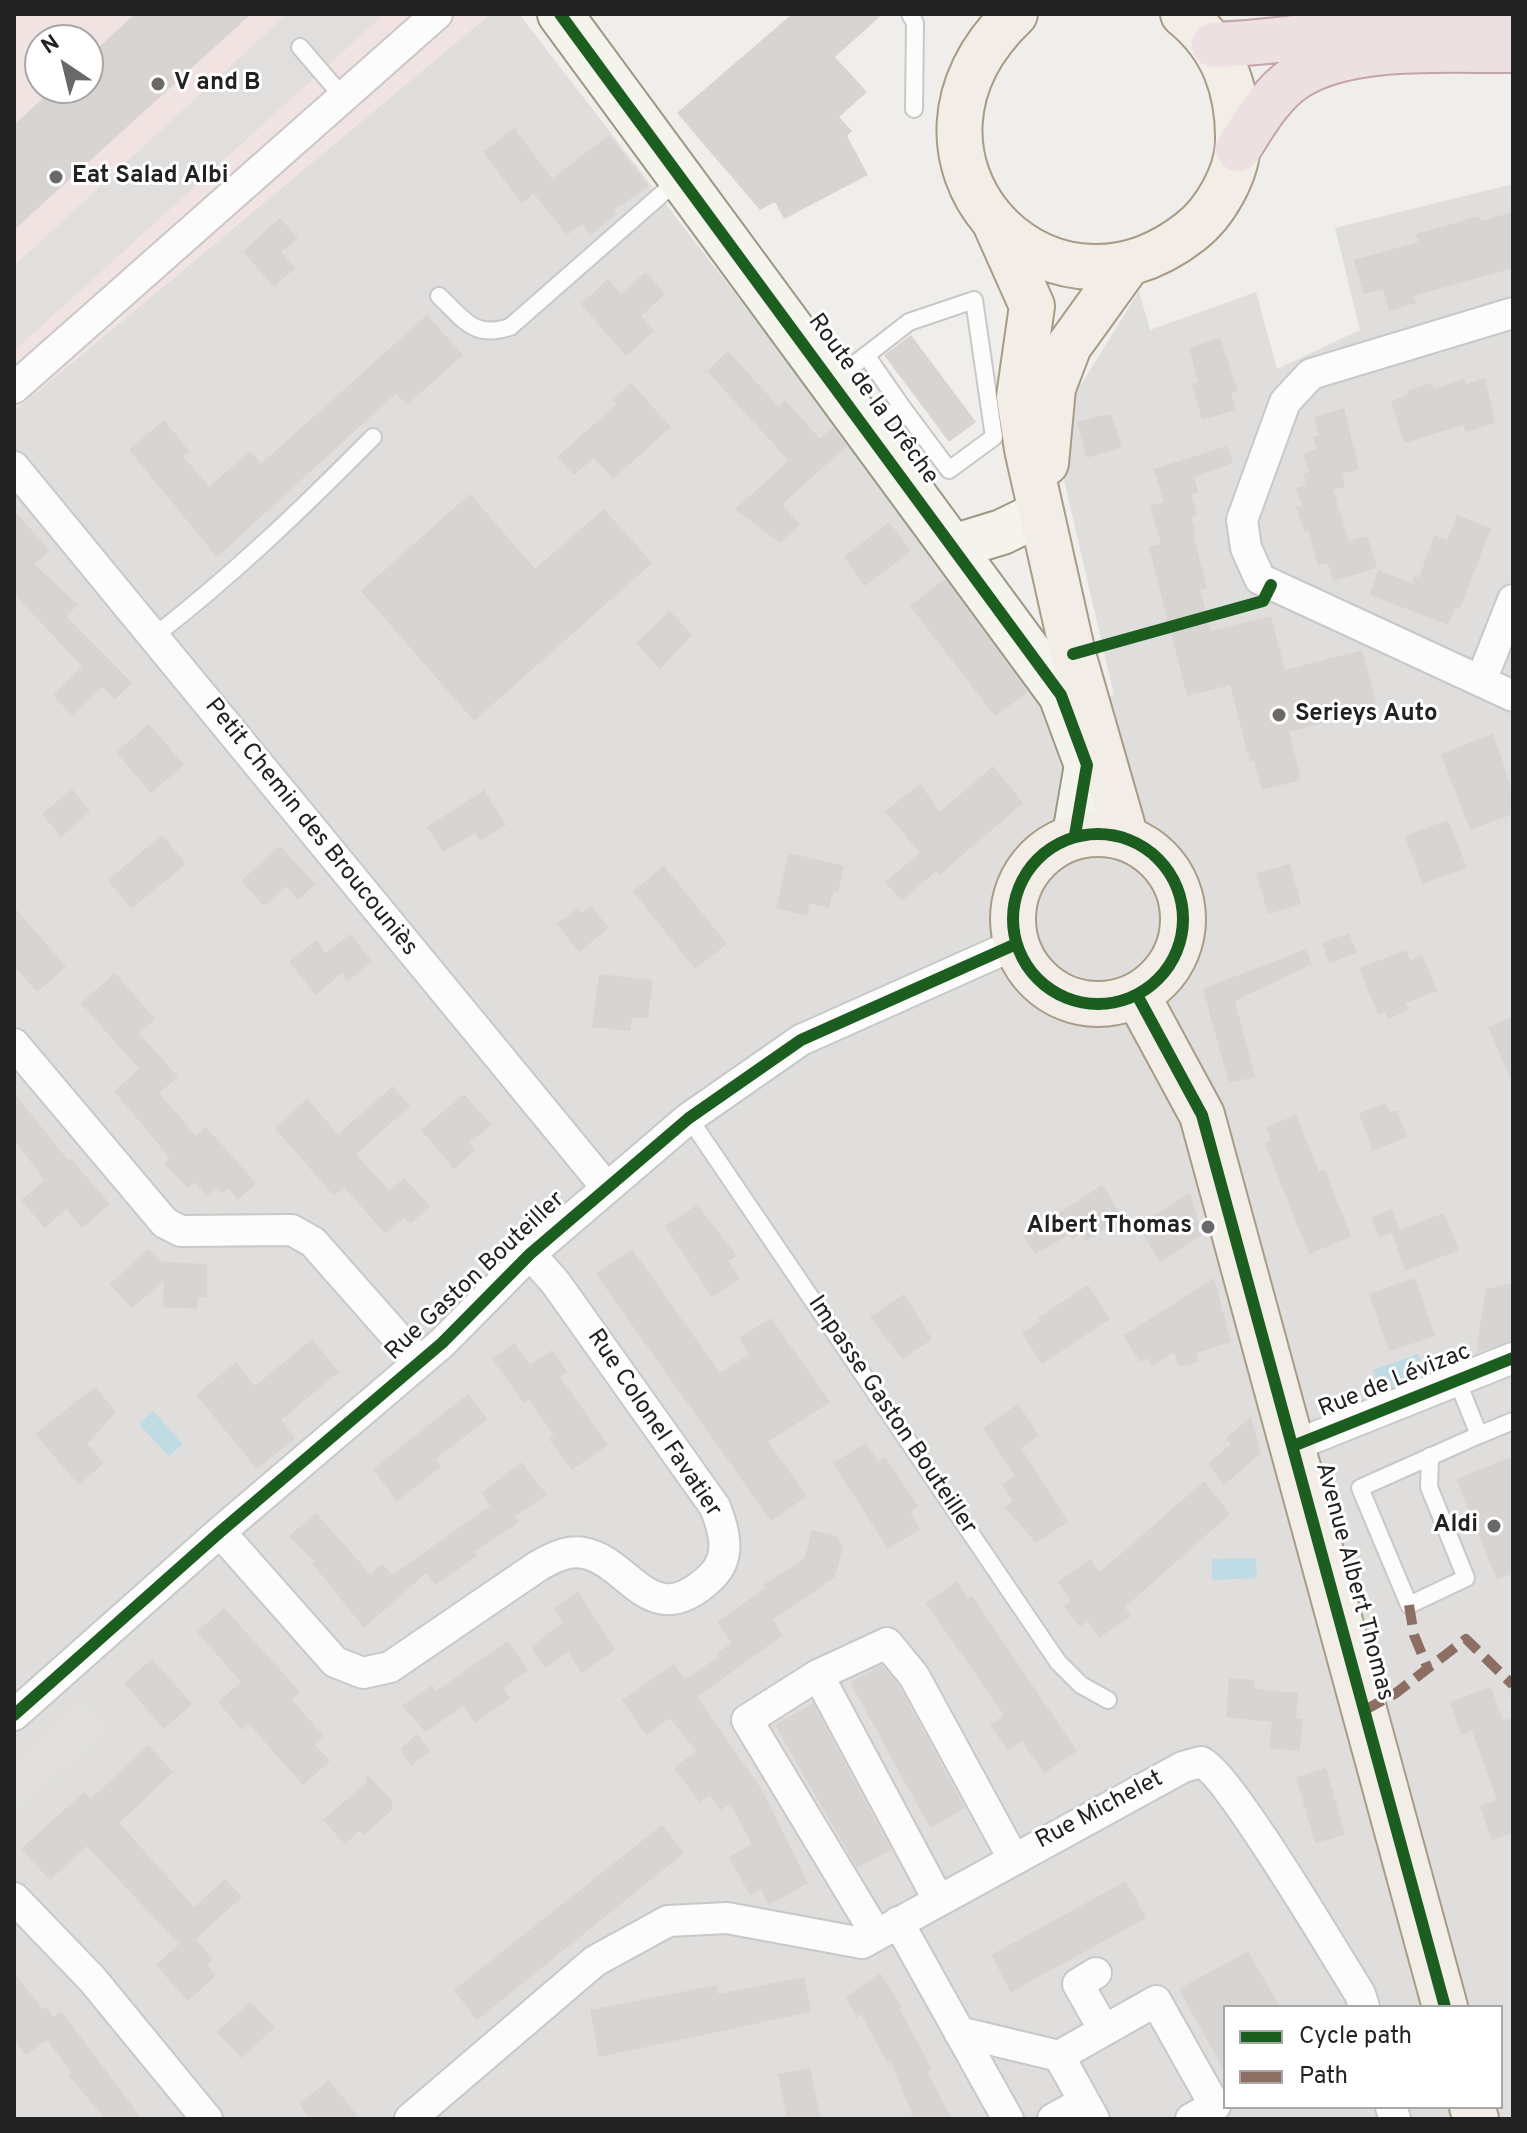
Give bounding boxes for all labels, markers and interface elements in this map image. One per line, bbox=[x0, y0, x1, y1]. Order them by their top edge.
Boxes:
north arrow bbox=[24, 24, 104, 104]
text: N bbox=[37, 30, 65, 61]
place label: V and B bbox=[174, 70, 261, 98]
marker: V and B bbox=[149, 75, 167, 93]
place label: Eat Salad Albi bbox=[72, 163, 229, 191]
marker: Eat Salad Albi bbox=[47, 168, 65, 186]
street label: Route de la Drêche bbox=[800, 309, 944, 491]
street label: Petit Chemin des Broucouniès bbox=[197, 694, 423, 962]
place label: Serieys Auto bbox=[1295, 701, 1438, 729]
marker: Serieys Auto bbox=[1270, 706, 1288, 724]
street label: Rue Gaston Bouteiller bbox=[380, 1186, 572, 1368]
place label: Albert Thomas bbox=[1026, 1213, 1192, 1241]
marker: Albert Thomas bbox=[1199, 1218, 1217, 1236]
street label: Impasse Gaston Bouteiller bbox=[800, 1291, 982, 1541]
street label: Rue Colonel Favatier bbox=[579, 1325, 727, 1523]
street label: Rue de Lévizac bbox=[1315, 1338, 1475, 1426]
street label: Avenue Albert Thomas bbox=[1307, 1460, 1399, 1704]
place label: Aldi bbox=[1433, 1512, 1478, 1540]
marker: Aldi bbox=[1485, 1517, 1503, 1535]
street label: Rue Michelet bbox=[1032, 1765, 1168, 1857]
legend bbox=[1223, 2005, 1503, 2109]
text: Cycle path bbox=[1299, 2022, 1412, 2052]
text: Path bbox=[1299, 2062, 1348, 2092]

